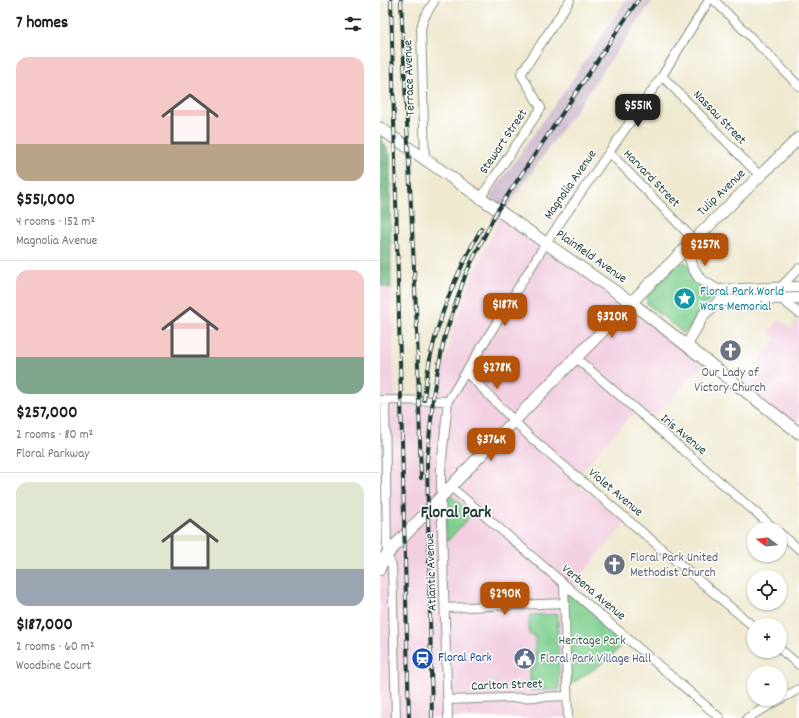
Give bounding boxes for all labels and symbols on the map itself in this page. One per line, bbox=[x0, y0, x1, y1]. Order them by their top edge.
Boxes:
street label: Terrace Avenue bbox=[399, 39, 421, 116]
street label: Nassau Street bbox=[688, 86, 750, 150]
pin: $551K bbox=[610, 94, 666, 128]
street label: Stewart Street bbox=[475, 105, 533, 178]
street label: Magnolia Avenue bbox=[540, 146, 602, 224]
street label: Harvard Street bbox=[618, 146, 684, 213]
street label: Tulip Avenue bbox=[694, 165, 751, 221]
street label: Plainfield Avenue bbox=[552, 225, 631, 289]
pin: $257K bbox=[677, 233, 733, 267]
place label: Floral Park World Wars Memorial bbox=[700, 283, 784, 317]
place icon: Floral Park World Wars Memorial bbox=[671, 286, 697, 312]
pin: $187K bbox=[477, 293, 533, 327]
pin: $320K bbox=[584, 305, 640, 339]
church icon: Our Lady of Victory Church bbox=[717, 338, 743, 364]
pin: $278K bbox=[469, 356, 525, 390]
place label: Our Lady of Victory Church bbox=[694, 364, 766, 398]
street label: Iris Avenue bbox=[656, 410, 710, 460]
pin: $376K bbox=[463, 428, 519, 462]
street label: Violet Avenue bbox=[583, 464, 647, 522]
district label: Floral Park bbox=[421, 502, 491, 526]
north arrow bbox=[747, 522, 787, 562]
street label: Atlantic Avenue bbox=[421, 532, 443, 611]
place label: Floral Park United Methodist Church bbox=[630, 549, 718, 583]
church icon: Floral Park United Methodist Church bbox=[601, 552, 627, 578]
street label: Verbena Avenue bbox=[557, 560, 629, 626]
pin: $290K bbox=[477, 582, 533, 616]
park label: Heritage Park bbox=[558, 632, 626, 651]
station icon: Floral Park bbox=[410, 645, 436, 671]
public building icon: Floral Park Village Hall bbox=[512, 646, 538, 672]
place label: Floral Park bbox=[438, 649, 492, 668]
place label: Floral Park Village Hall bbox=[540, 650, 651, 669]
street label: Carlton Street bbox=[471, 675, 543, 697]

